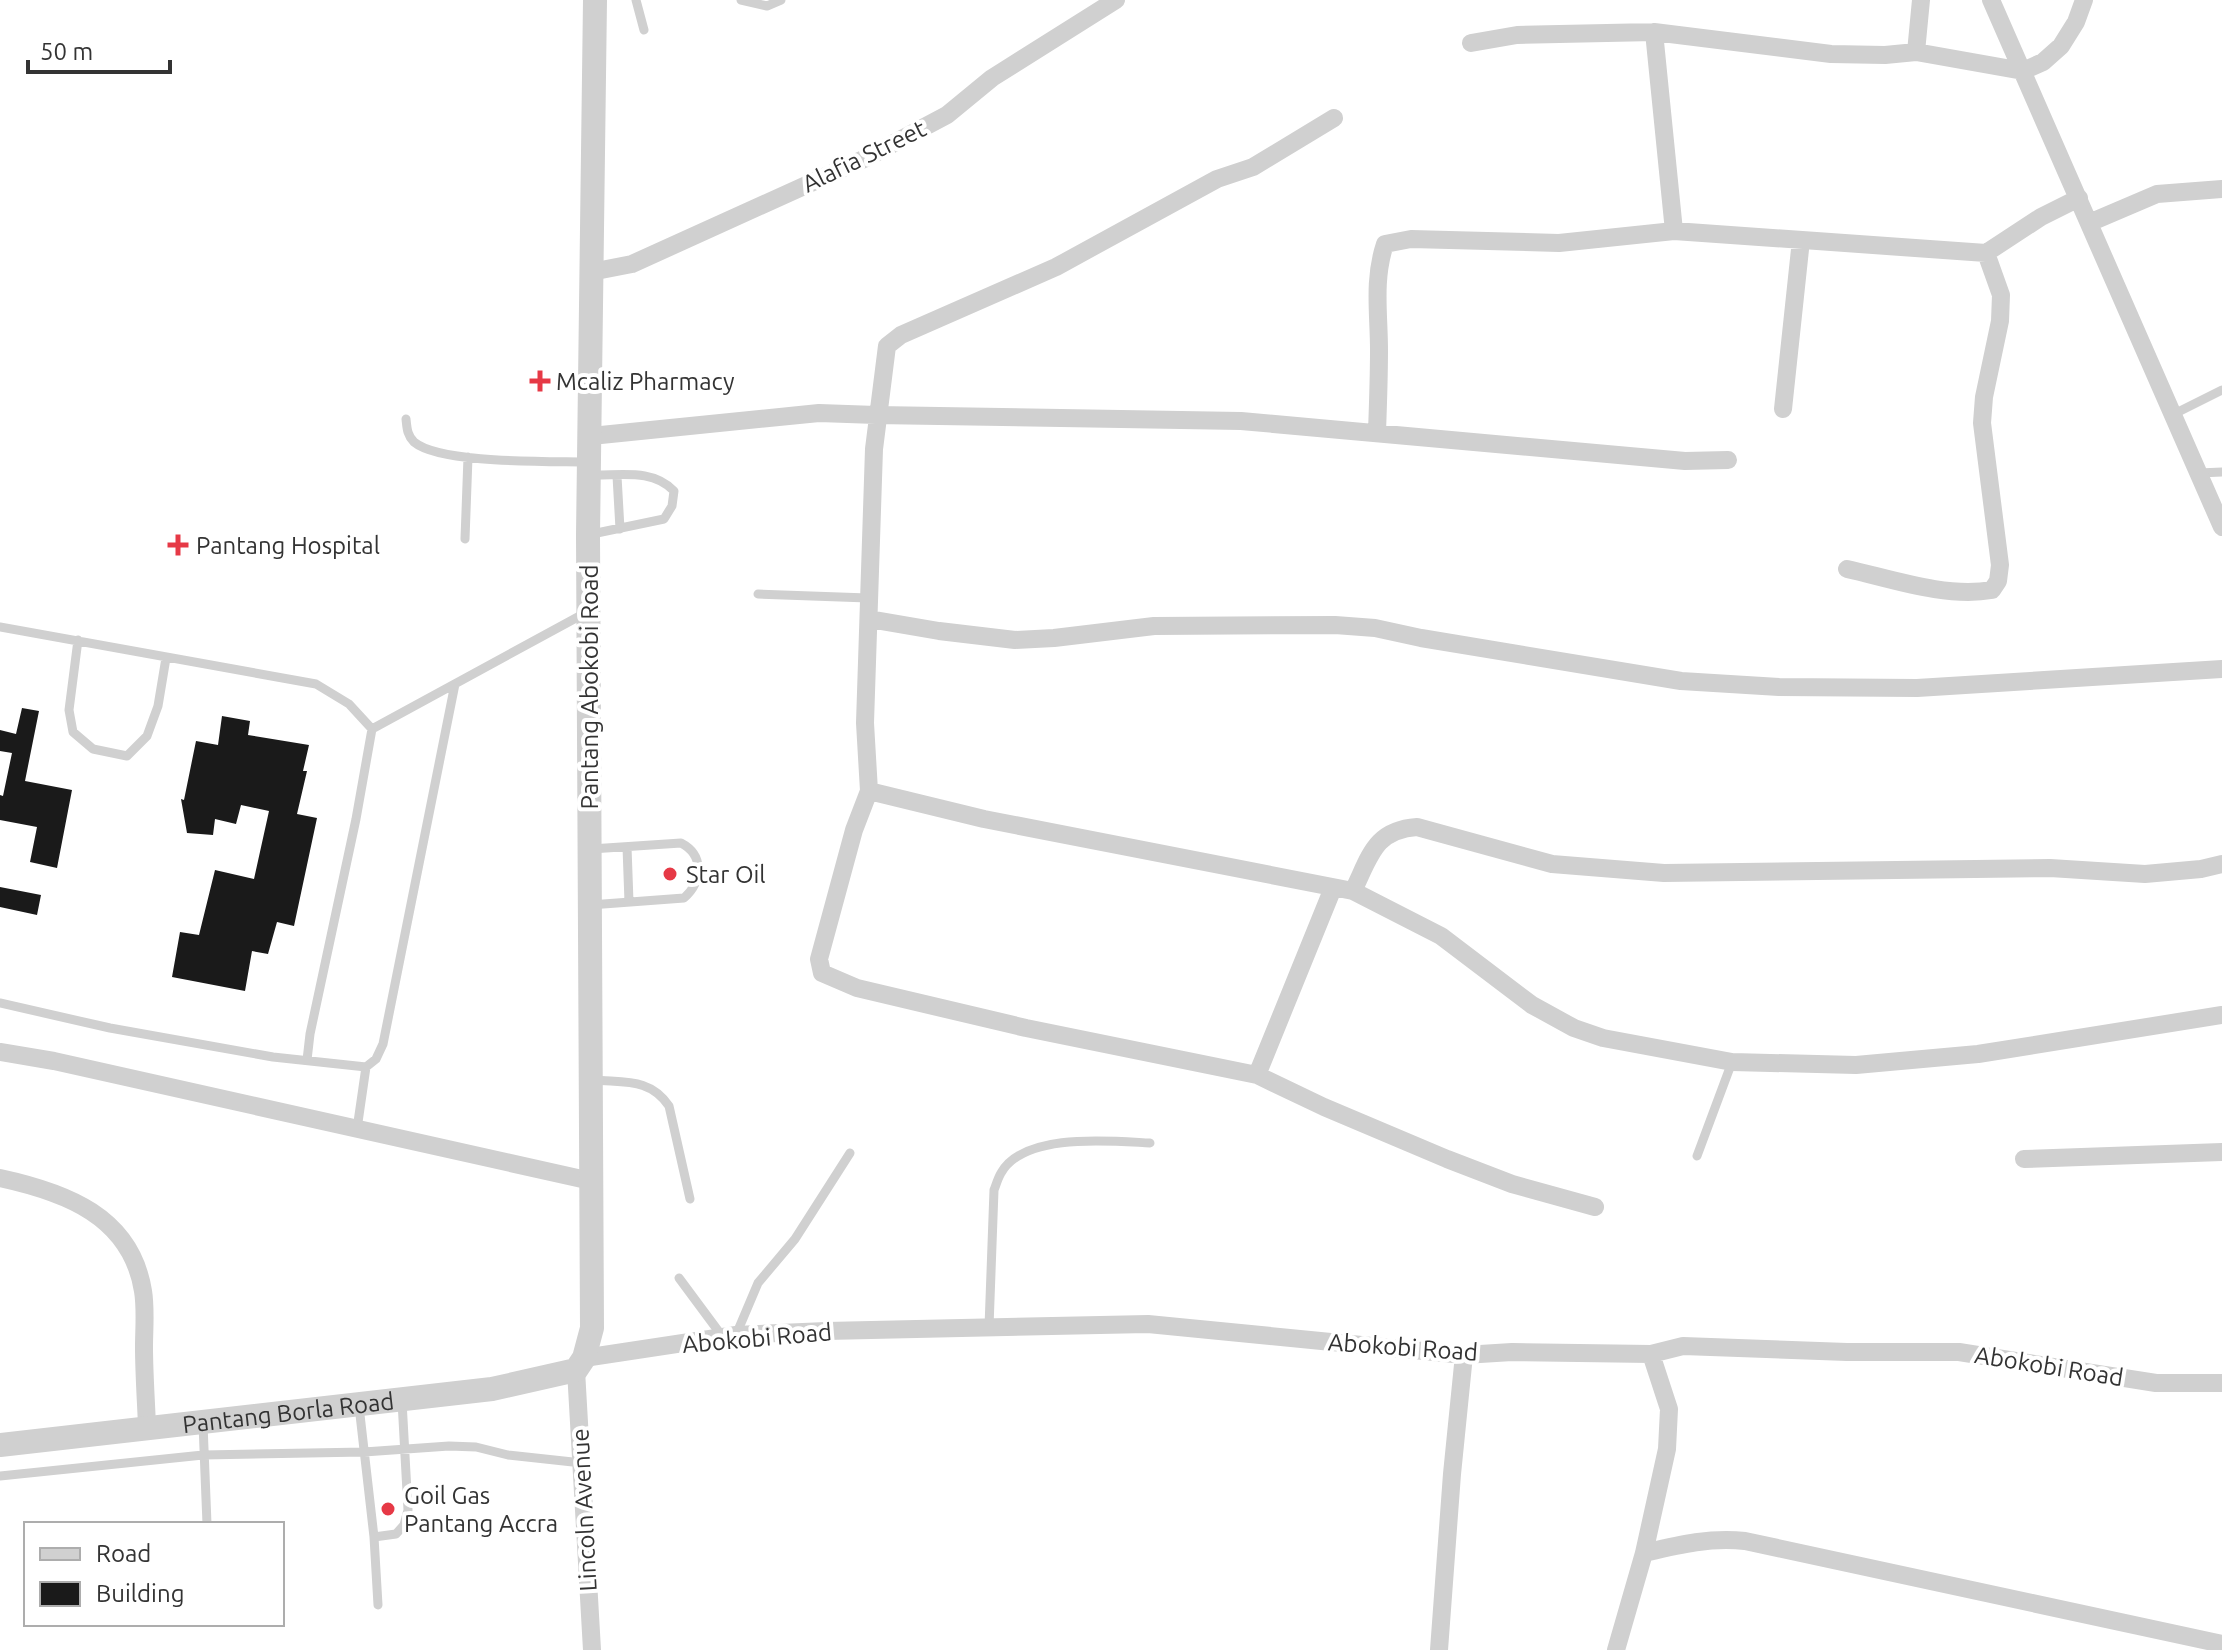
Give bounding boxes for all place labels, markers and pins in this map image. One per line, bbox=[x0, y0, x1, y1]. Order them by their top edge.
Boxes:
place label: Mcaliz Pharmacy bbox=[556, 368, 735, 395]
marker: Mcaliz Pharmacy bbox=[531, 372, 549, 390]
place label: Pantang Hospital bbox=[196, 532, 380, 559]
marker: Pantang Hospital bbox=[167, 534, 189, 556]
place label: Star Oil bbox=[686, 861, 766, 888]
marker: Star Oil bbox=[661, 865, 679, 883]
place label: Goil Gas Pantang Accra bbox=[404, 1482, 558, 1537]
marker: Goil Gas Pantang Accra bbox=[379, 1500, 397, 1518]

